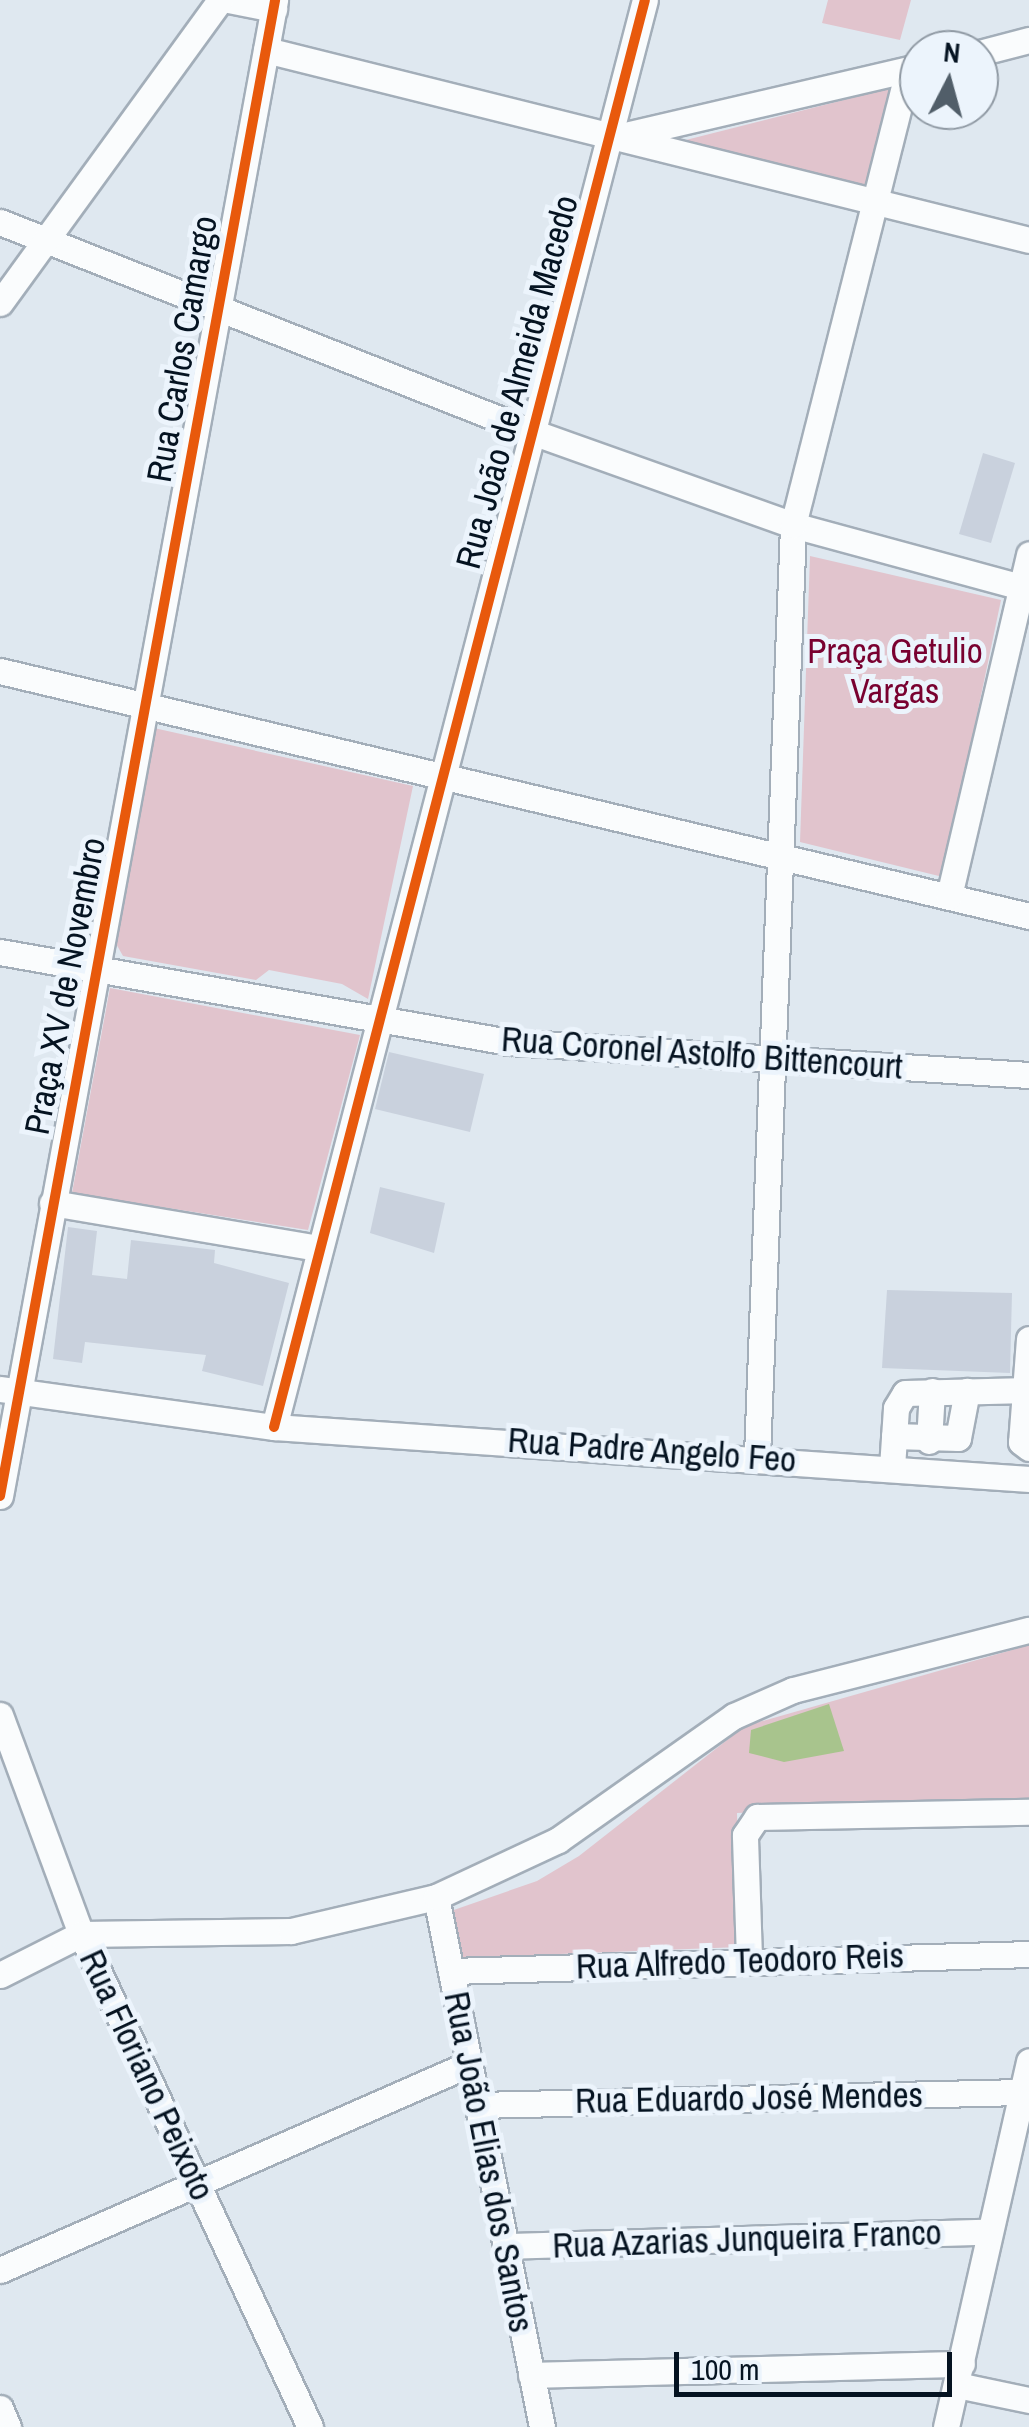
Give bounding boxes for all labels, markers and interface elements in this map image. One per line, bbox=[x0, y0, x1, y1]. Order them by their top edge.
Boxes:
north arrow bbox=[899, 30, 999, 130]
text: N bbox=[942, 32, 962, 72]
street label: Rua João de Almeida Macedo bbox=[447, 190, 587, 574]
street label: Rua Carlos Camargo bbox=[138, 213, 226, 485]
park label: Praça Getulio Vargas bbox=[807, 630, 983, 712]
street label: Praça XV de Novembro bbox=[16, 834, 114, 1138]
street label: Rua Coronel Astolfo Bittencourt bbox=[499, 1018, 905, 1088]
street label: Rua Padre Angelo Feo bbox=[506, 1419, 798, 1481]
street label: Rua Alfredo Teodoro Reis bbox=[574, 1934, 906, 1988]
street label: Rua Floriano Peixoto bbox=[71, 1943, 223, 2207]
street label: Rua João Elias dos Santos bbox=[435, 1988, 543, 2336]
street label: Rua Eduardo José Mendes bbox=[575, 2074, 923, 2122]
street label: Rua Azarias Junqueira Franco bbox=[551, 2211, 943, 2267]
scale bar bbox=[679, 2332, 956, 2394]
text: 100 m bbox=[691, 2349, 759, 2389]

